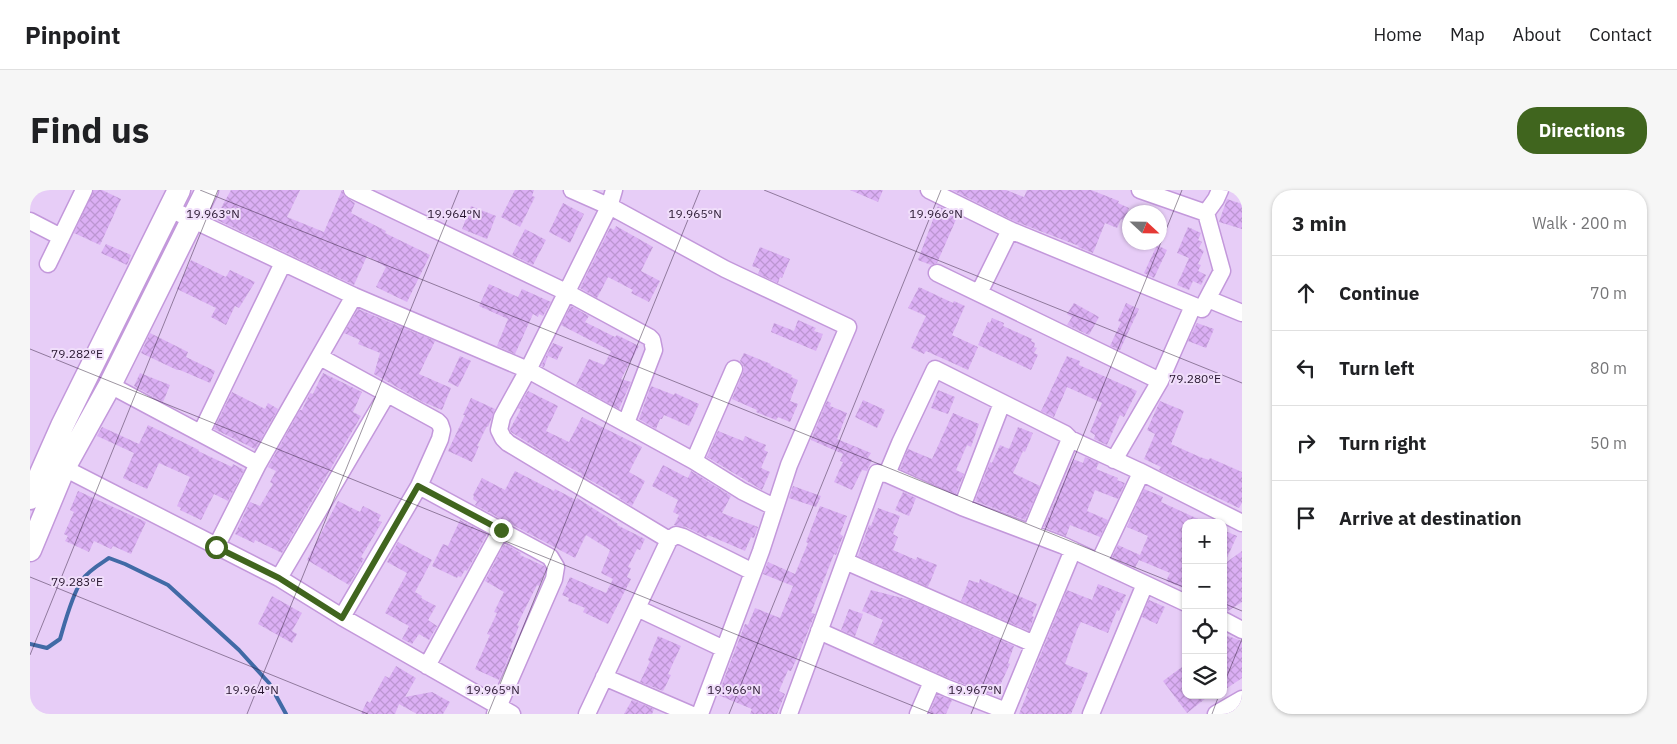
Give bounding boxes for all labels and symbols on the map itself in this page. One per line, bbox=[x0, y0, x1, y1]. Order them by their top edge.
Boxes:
north arrow bbox=[1122, 205, 1167, 250]
text: 19.963°N bbox=[186, 206, 240, 221]
text: 19.964°N bbox=[427, 206, 481, 221]
text: 19.965°N bbox=[668, 206, 722, 221]
text: 19.966°N bbox=[909, 206, 963, 221]
text: 79.282°E bbox=[51, 346, 103, 361]
text: 79.280°E bbox=[1169, 371, 1221, 386]
route end bbox=[490, 519, 513, 542]
route start bbox=[205, 536, 228, 559]
text: 79.283°E bbox=[51, 574, 103, 589]
text: 19.964°N bbox=[225, 682, 279, 697]
text: 19.965°N bbox=[466, 682, 520, 697]
text: 19.966°N bbox=[707, 682, 761, 697]
text: 19.967°N bbox=[948, 682, 1002, 697]

